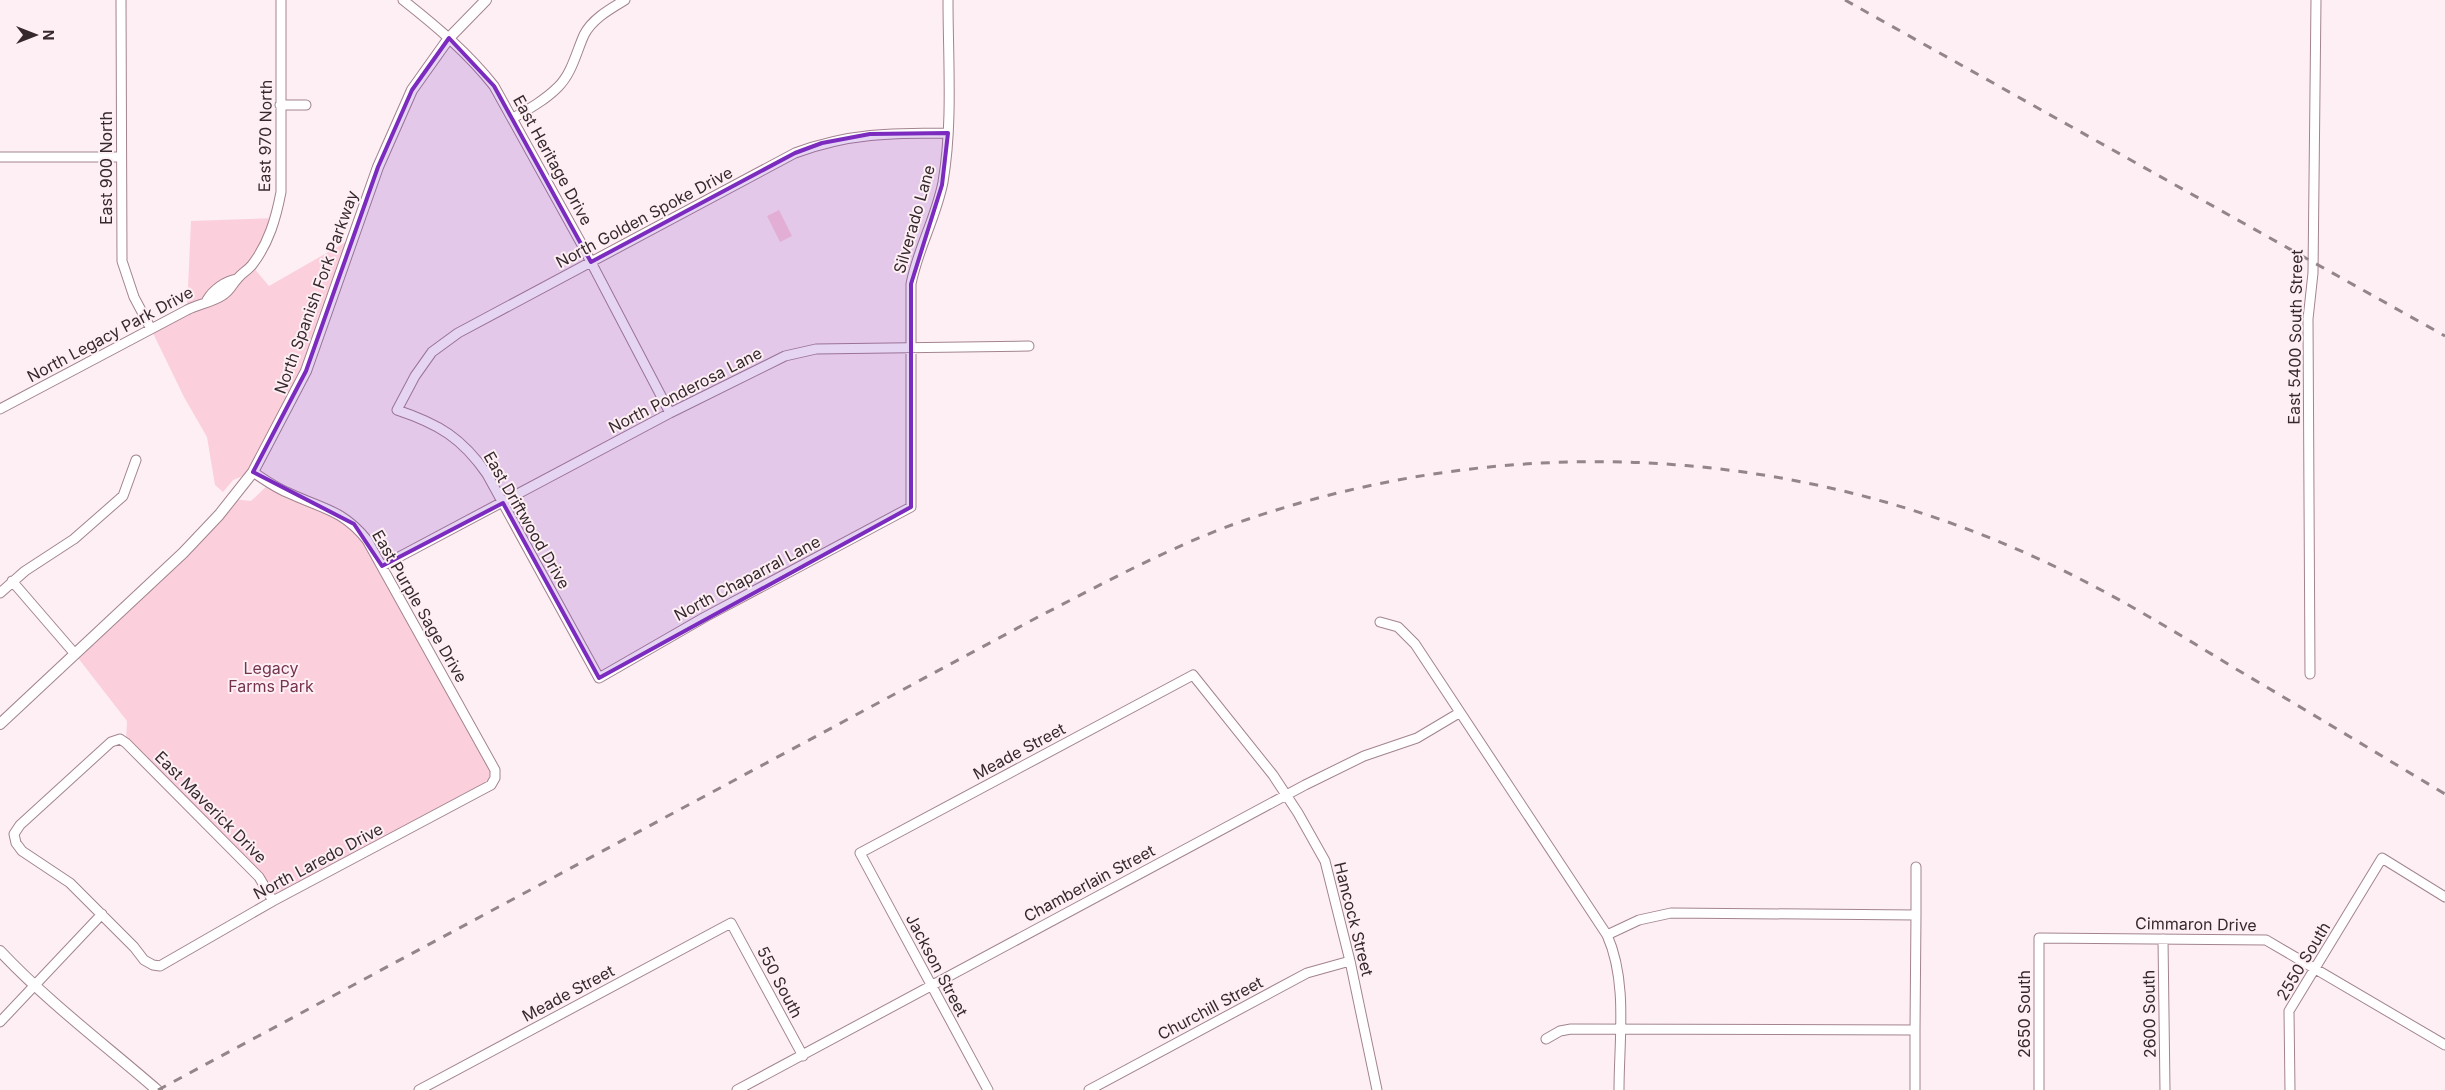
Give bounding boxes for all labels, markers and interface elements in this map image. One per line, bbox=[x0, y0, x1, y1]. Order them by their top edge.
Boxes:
north arrow bbox=[10, 10, 60, 60]
text: N bbox=[40, 30, 57, 40]
street label: East 970 North bbox=[254, 80, 276, 192]
street label: East Heritage Drive bbox=[509, 91, 597, 229]
street label: East 900 North bbox=[96, 111, 116, 225]
street label: North Golden Spoke Drive bbox=[552, 162, 736, 272]
street label: Silverado Lane bbox=[889, 163, 939, 275]
street label: North Spanish Fork Parkway bbox=[270, 188, 362, 396]
street label: East 5400 South Street bbox=[2283, 249, 2307, 425]
street label: North Legacy Park Drive bbox=[24, 282, 196, 386]
street label: North Ponderosa Lane bbox=[605, 343, 765, 437]
street label: East Driftwood Drive bbox=[480, 448, 574, 592]
street label: East Purple Sage Drive bbox=[368, 526, 472, 686]
street label: North Chaparral Lane bbox=[670, 531, 824, 625]
park label: Legacy Farms Park bbox=[228, 658, 314, 696]
street label: Meade Street bbox=[969, 718, 1069, 784]
street label: East Maverick Drive bbox=[151, 747, 271, 867]
street label: North Laredo Drive bbox=[250, 818, 386, 904]
street label: Chamberlain Street bbox=[1020, 840, 1158, 926]
street label: Hancock Street bbox=[1330, 860, 1378, 978]
street label: Jackson Street bbox=[902, 910, 972, 1020]
street label: Cimmaron Drive bbox=[2135, 913, 2257, 935]
street label: 2550 South bbox=[2272, 918, 2334, 1004]
street label: 550 South bbox=[753, 943, 807, 1021]
street label: Meade Street bbox=[518, 960, 618, 1026]
street label: 2650 South bbox=[2014, 970, 2034, 1058]
street label: 2600 South bbox=[2138, 970, 2160, 1058]
street label: Churchill Street bbox=[1154, 972, 1266, 1044]

